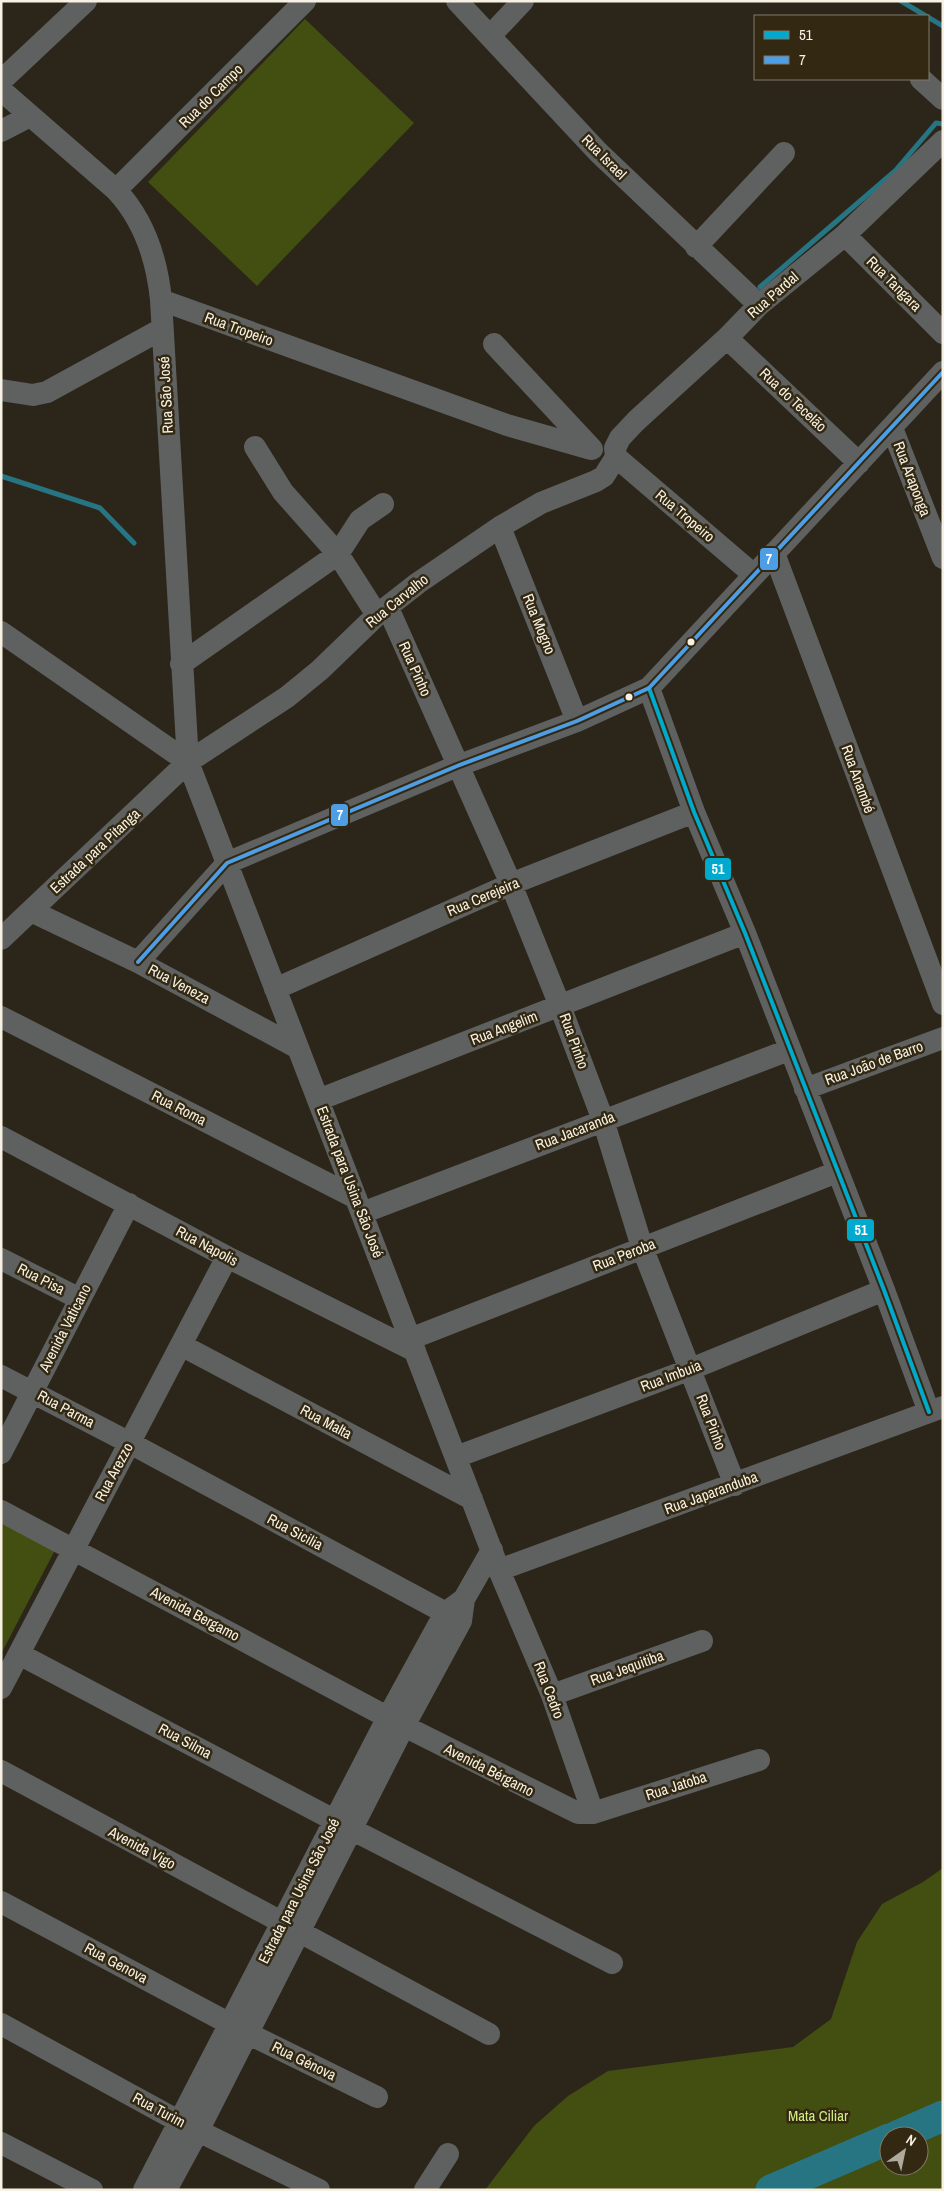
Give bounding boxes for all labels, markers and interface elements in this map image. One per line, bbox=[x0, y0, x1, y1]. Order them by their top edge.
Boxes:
legend bbox=[754, 15, 929, 80]
text: 51 bbox=[799, 24, 813, 45]
text: 7 bbox=[799, 49, 806, 70]
street label: Rua do Campo bbox=[174, 59, 247, 132]
street label: Rua Israel bbox=[577, 129, 632, 184]
street label: Rua Tangara bbox=[862, 251, 927, 316]
street label: Rua Pardal bbox=[743, 267, 803, 323]
street label: Rua Tropeiro bbox=[202, 306, 277, 351]
street label: Rua São José bbox=[153, 356, 178, 434]
street label: Rua do Tecelão bbox=[755, 363, 832, 436]
street label: Rua Araponga bbox=[889, 438, 936, 519]
street label: Rua Tropeiro bbox=[651, 484, 720, 547]
line badge: 7 bbox=[759, 547, 779, 571]
text: 7 bbox=[766, 550, 773, 568]
street label: Rua Carvalho bbox=[361, 569, 433, 632]
street label: Rua Mogno bbox=[518, 590, 561, 657]
unlabelled marker bbox=[686, 637, 696, 647]
street label: Rua Pinho bbox=[394, 638, 437, 700]
unlabelled marker bbox=[624, 692, 634, 702]
street label: Rua Anambé bbox=[836, 742, 881, 816]
street label: Estrada para Pitanga bbox=[45, 803, 144, 898]
line badge: 7 bbox=[330, 803, 349, 827]
text: 7 bbox=[337, 806, 344, 824]
line badge: 51 bbox=[704, 857, 732, 881]
text: 51 bbox=[712, 860, 725, 878]
street label: Rua Cerejeira bbox=[443, 872, 522, 921]
street label: Rua Veneza bbox=[145, 959, 214, 1009]
street label: Rua Angelim bbox=[467, 1005, 540, 1050]
street label: Rua Pinho bbox=[555, 1010, 594, 1072]
street label: Rua João de Barro bbox=[822, 1035, 926, 1090]
street label: Rua Roma bbox=[148, 1085, 210, 1130]
street label: Estrada para Usina São José bbox=[312, 1103, 389, 1261]
street label: Rua Jacaranda bbox=[532, 1106, 618, 1155]
line badge: 51 bbox=[846, 1218, 875, 1242]
street label: Rua Napolis bbox=[172, 1220, 242, 1271]
text: 51 bbox=[855, 1221, 868, 1239]
street label: Rua Peroba bbox=[589, 1233, 658, 1276]
street label: Rua Pisa bbox=[14, 1258, 69, 1299]
street label: Avenida Vaticano bbox=[33, 1280, 96, 1376]
street label: Rua Imbuia bbox=[637, 1354, 704, 1397]
street label: Rua Parma bbox=[34, 1385, 99, 1433]
street label: Rua Pinho bbox=[691, 1391, 732, 1453]
street label: Rua Malta bbox=[297, 1399, 356, 1444]
street label: Rua Arezzo bbox=[89, 1439, 138, 1505]
street label: Rua Japaranduba bbox=[661, 1466, 761, 1519]
street label: Rua Sicilia bbox=[264, 1508, 327, 1555]
street label: Avenida Bergamo bbox=[146, 1581, 244, 1646]
street label: Rua Jequitiba bbox=[587, 1645, 667, 1690]
street label: Rua Cedro bbox=[529, 1658, 570, 1721]
street label: Rua Silma bbox=[155, 1718, 216, 1763]
street label: Avenida Bérgamo bbox=[440, 1737, 538, 1801]
street label: Rua Jatoba bbox=[643, 1766, 709, 1805]
street label: Estrada para Usina São José bbox=[253, 1814, 344, 1967]
street label: Avenida Vigo bbox=[104, 1821, 180, 1874]
street label: Rua Genova bbox=[81, 1937, 152, 1988]
street label: Rua Génova bbox=[269, 2036, 340, 2085]
street label: Rua Turim bbox=[129, 2087, 189, 2132]
park label: Mata Ciliar bbox=[788, 2105, 848, 2126]
north arrow bbox=[879, 2126, 929, 2176]
text: N bbox=[903, 2130, 919, 2150]

